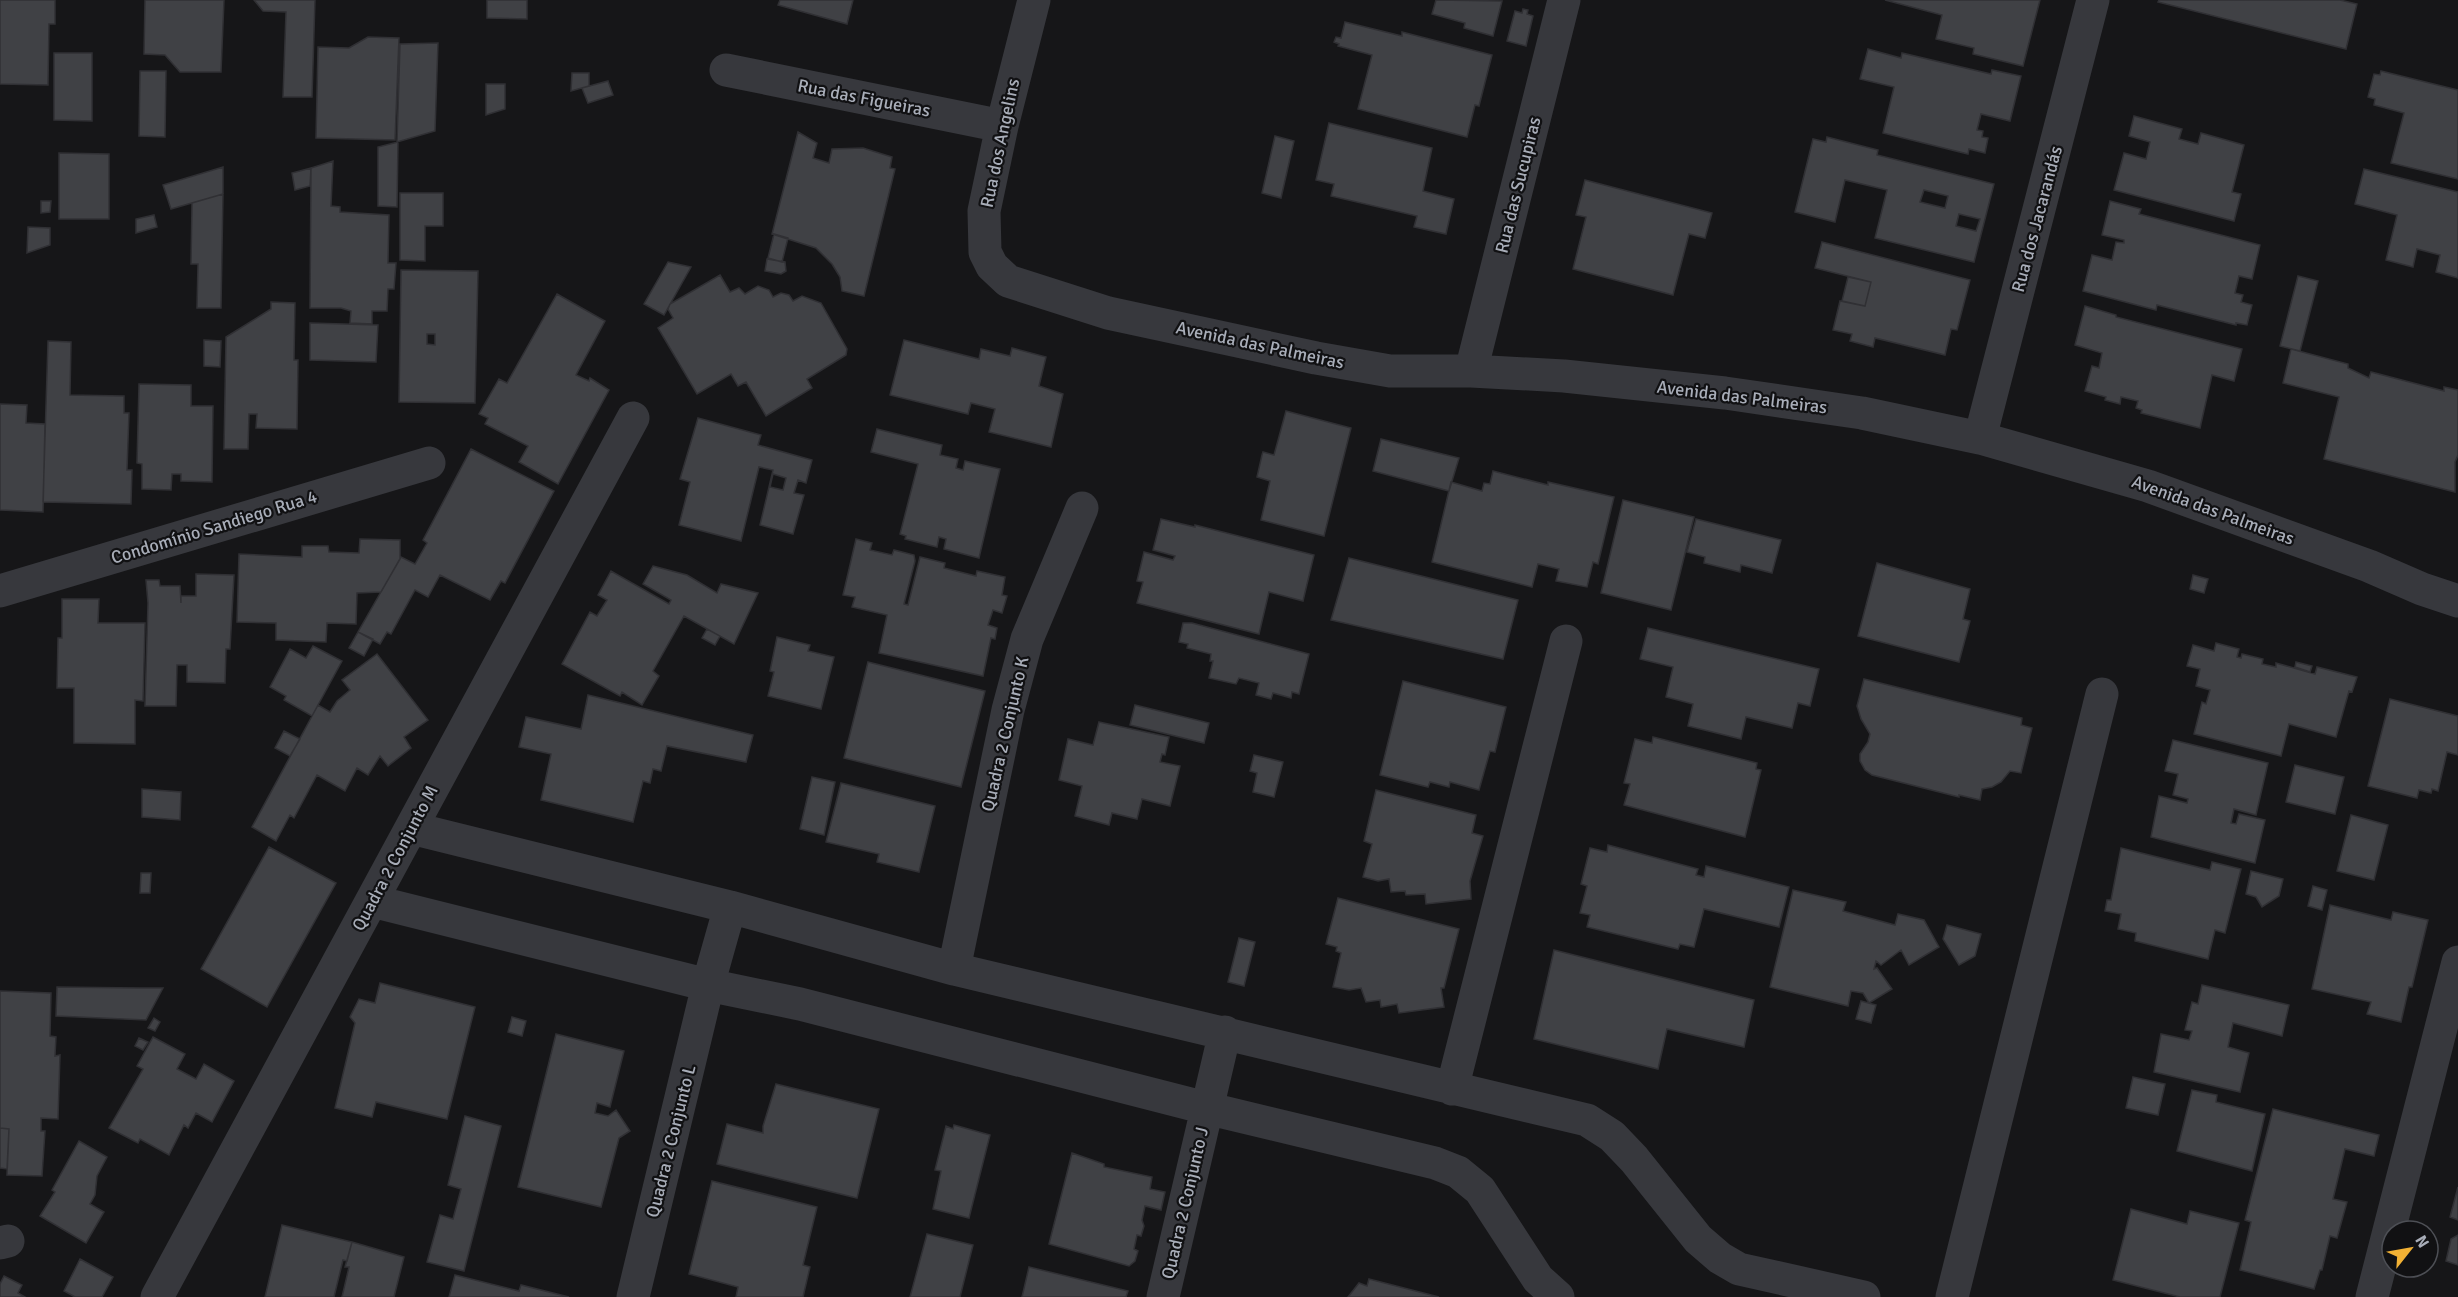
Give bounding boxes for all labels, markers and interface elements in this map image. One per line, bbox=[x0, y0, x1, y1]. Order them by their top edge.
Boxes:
street label: Rua das Figueiras bbox=[796, 74, 932, 122]
street label: Rua dos Angelins bbox=[976, 76, 1024, 209]
street label: Rua das Sucupiras bbox=[1490, 114, 1546, 256]
street label: Rua dos Jacarandás bbox=[2007, 143, 2067, 294]
street label: Avenida das Palmeiras bbox=[1174, 316, 1346, 374]
street label: Avenida das Palmeiras bbox=[1656, 376, 1829, 418]
street label: Avenida das Palmeiras bbox=[2129, 470, 2297, 550]
street label: Condomínio Sandiego Rua 4 bbox=[108, 485, 320, 569]
street label: Quadra 2 Conjunto K bbox=[976, 654, 1034, 814]
street label: Quadra 2 Conjunto M bbox=[347, 781, 443, 935]
street label: Quadra 2 Conjunto L bbox=[641, 1062, 701, 1220]
street label: Quadra 2 Conjunto J bbox=[1157, 1125, 1213, 1281]
north arrow bbox=[2380, 1219, 2440, 1279]
text: N bbox=[2411, 1232, 2433, 1252]

